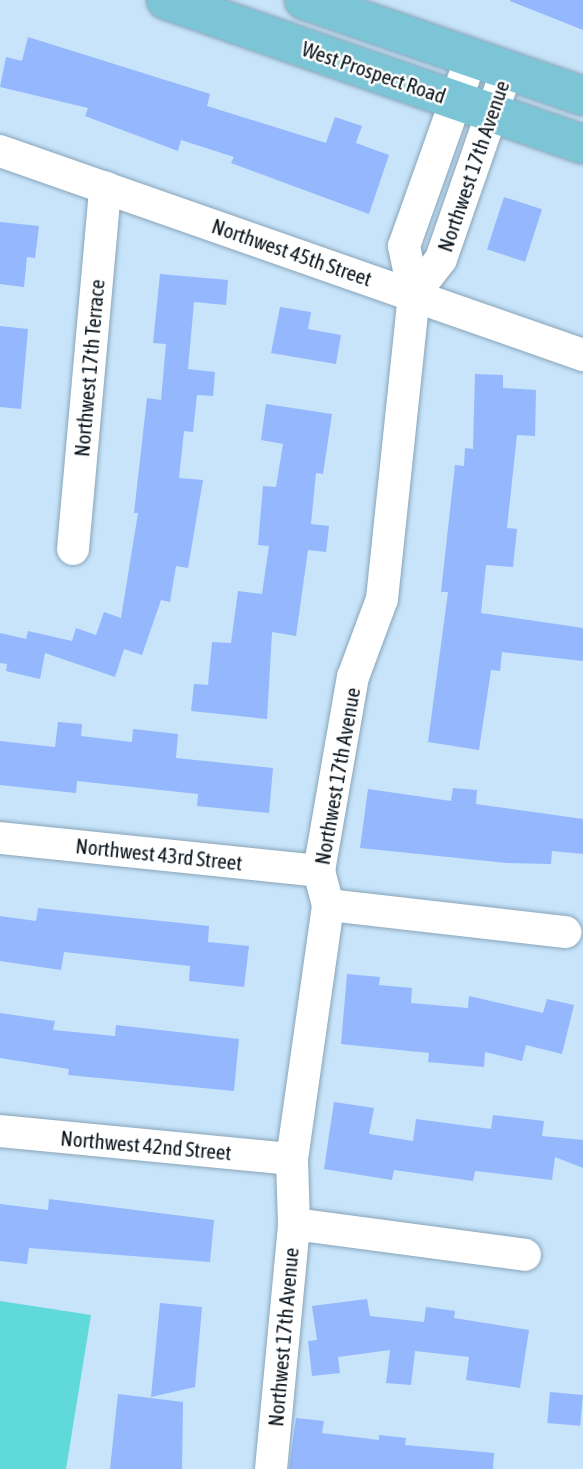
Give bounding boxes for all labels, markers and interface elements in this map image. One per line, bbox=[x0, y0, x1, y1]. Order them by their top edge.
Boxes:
street label: West Prospect Road bbox=[299, 36, 449, 108]
street label: Northwest 17th Avenue bbox=[432, 77, 514, 255]
street label: Northwest 45th Street bbox=[209, 213, 375, 291]
street label: Northwest 17th Terrace bbox=[69, 278, 109, 458]
street label: Northwest 17th Avenue bbox=[309, 685, 365, 867]
street label: Northwest 43rd Street bbox=[74, 833, 244, 875]
street label: Northwest 42nd Street bbox=[59, 1125, 233, 1165]
street label: Northwest 17th Avenue bbox=[263, 1246, 303, 1428]

